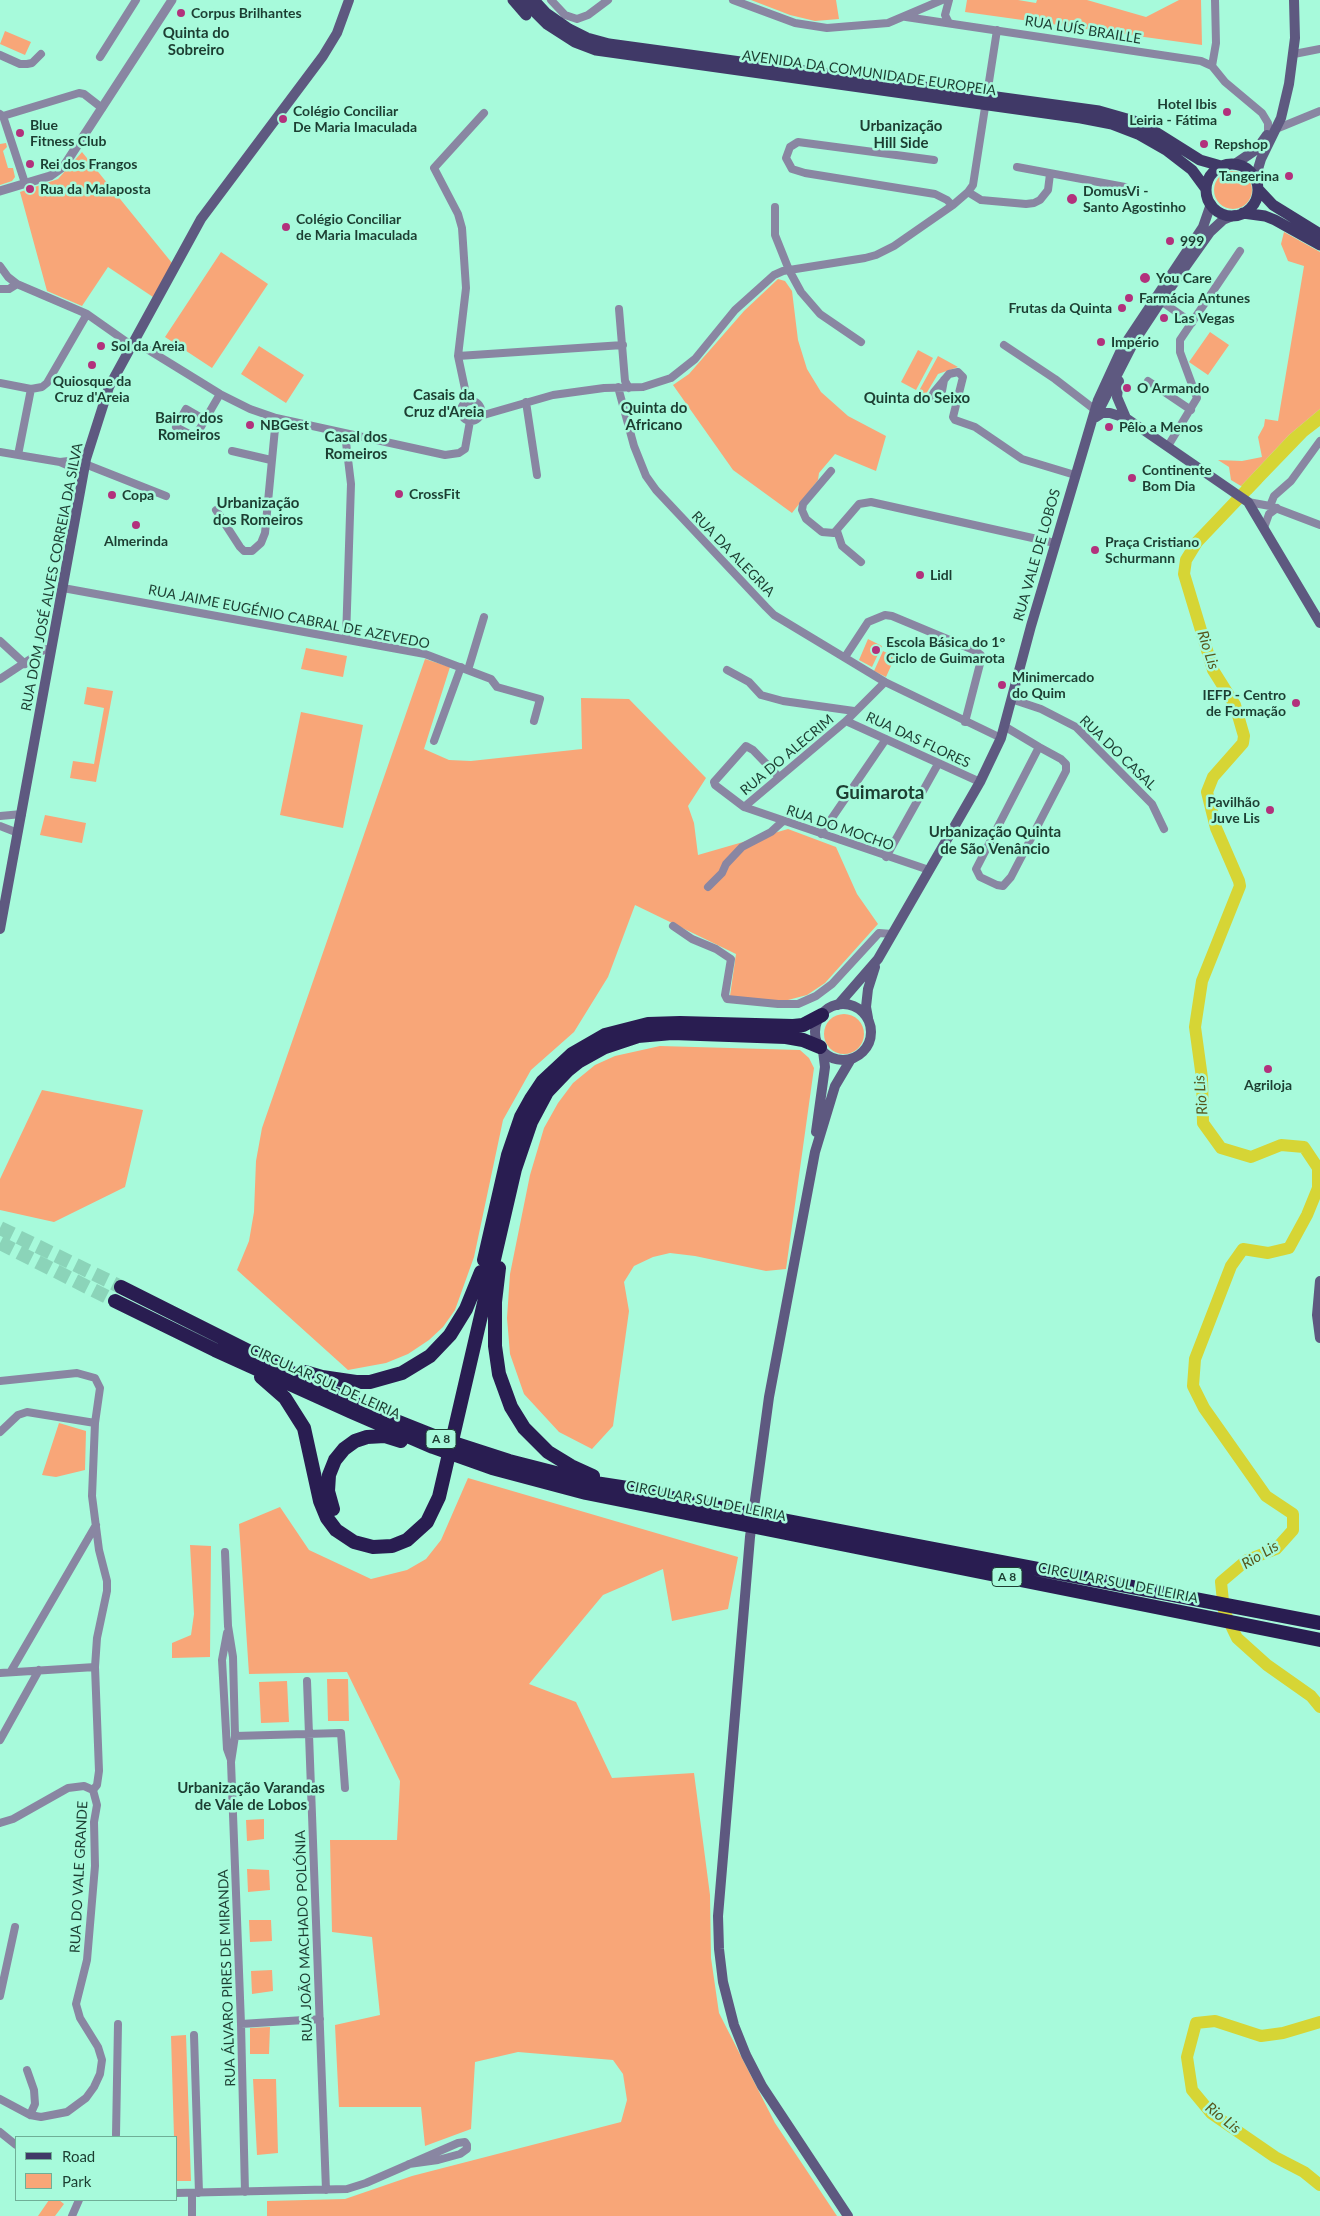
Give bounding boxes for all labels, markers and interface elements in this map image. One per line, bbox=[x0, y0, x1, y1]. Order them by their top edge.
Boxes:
place label: Corpus Brilhantes bbox=[191, 5, 302, 21]
marker: Corpus Brilhantes bbox=[175, 7, 187, 19]
street label: RUA LUÍS BRAILLE bbox=[1024, 12, 1142, 48]
district label: Quinta do Sobreiro bbox=[163, 24, 229, 59]
street label: AVENIDA DA COMUNIDADE EUROPEIA bbox=[741, 47, 997, 99]
place label: Hotel Ibis Leiria - Fátima bbox=[1129, 96, 1217, 128]
place label: Colégio Conciliar De Maria Imaculada bbox=[293, 103, 417, 136]
marker: Hotel Ibis Leiria - Fátima bbox=[1221, 106, 1233, 118]
marker: Colégio Conciliar De Maria Imaculada bbox=[277, 113, 289, 125]
place label: Blue Fitness Club bbox=[30, 117, 106, 150]
district label: Urbanização Hill Side bbox=[860, 117, 942, 152]
marker: Blue Fitness Club bbox=[14, 127, 26, 139]
place label: Repshop bbox=[1214, 136, 1268, 152]
marker: Repshop bbox=[1198, 138, 1210, 150]
place label: Rei dos Frangos bbox=[40, 156, 137, 172]
marker: Rei dos Frangos bbox=[24, 158, 36, 170]
place label: Tangerina bbox=[1219, 168, 1279, 184]
marker: Tangerina bbox=[1283, 170, 1295, 182]
place label: Rua da Malaposta bbox=[40, 181, 151, 197]
marker: Rua da Malaposta bbox=[24, 183, 36, 195]
place label: DomusVi - Santo Agostinho bbox=[1083, 183, 1186, 216]
marker: DomusVi - Santo Agostinho bbox=[1065, 192, 1079, 206]
place label: Colégio Conciliar de Maria Imaculada bbox=[296, 211, 417, 243]
marker: Colégio Conciliar de Maria Imaculada bbox=[280, 221, 292, 233]
place label: 999 bbox=[1180, 233, 1204, 249]
marker: 999 bbox=[1164, 235, 1176, 247]
place label: You Care bbox=[1156, 270, 1212, 286]
marker: You Care bbox=[1138, 271, 1152, 285]
place label: Farmácia Antunes bbox=[1139, 290, 1250, 306]
marker: Farmácia Antunes bbox=[1123, 292, 1135, 304]
place label: Frutas da Quinta bbox=[1008, 300, 1112, 316]
marker: Frutas da Quinta bbox=[1116, 302, 1128, 314]
place label: Las Vegas bbox=[1174, 310, 1235, 326]
marker: Las Vegas bbox=[1158, 312, 1170, 324]
place label: Império bbox=[1111, 334, 1159, 350]
marker: Império bbox=[1095, 336, 1107, 348]
place label: Sol da Areia bbox=[111, 338, 185, 354]
marker: Sol da Areia bbox=[95, 340, 107, 352]
marker: Quiosque da Cruz d'Areia bbox=[86, 359, 98, 371]
place label: Quiosque da Cruz d'Areia bbox=[53, 373, 131, 406]
place label: O Armando bbox=[1137, 380, 1209, 396]
marker: O Armando bbox=[1121, 382, 1133, 394]
district label: Casais da Cruz d'Areia bbox=[404, 386, 484, 421]
district label: Quinta do Seixo bbox=[864, 389, 970, 407]
district label: Quinta do Africano bbox=[621, 399, 687, 434]
district label: Bairro dos Romeiros bbox=[155, 409, 223, 444]
place label: NBGest bbox=[260, 417, 309, 433]
marker: NBGest bbox=[244, 419, 256, 431]
place label: Pêlo a Menos bbox=[1119, 419, 1203, 435]
marker: Pêlo a Menos bbox=[1103, 421, 1115, 433]
district label: Casal dos Romeiros bbox=[325, 428, 387, 463]
street label: RUA DOM JOSÉ ALVES CORREIA DA SILVA bbox=[18, 441, 86, 713]
place label: Continente Bom Dia bbox=[1142, 462, 1212, 494]
marker: Continente Bom Dia bbox=[1126, 472, 1138, 484]
place label: CrossFit bbox=[409, 486, 460, 502]
place label: Copa bbox=[122, 487, 154, 503]
street label: RUA VALE DE LOBOS bbox=[1010, 487, 1064, 623]
marker: CrossFit bbox=[393, 488, 405, 500]
marker: Copa bbox=[106, 489, 118, 501]
district label: Urbanização dos Romeiros bbox=[213, 494, 303, 529]
street label: RUA DA ALEGRIA bbox=[688, 508, 778, 600]
marker: Almerinda bbox=[130, 519, 142, 531]
place label: Almerinda bbox=[104, 533, 168, 549]
place label: Praça Cristiano Schurmann bbox=[1105, 534, 1199, 566]
marker: Praça Cristiano Schurmann bbox=[1089, 544, 1101, 556]
place label: Lidl bbox=[930, 567, 952, 583]
marker: Lidl bbox=[914, 569, 926, 581]
street label: RUA JAIME EUGÉNIO CABRAL DE AZEVEDO bbox=[147, 581, 431, 653]
water label: Rio Lis bbox=[1193, 628, 1223, 672]
place label: Escola Básica do 1° Ciclo de Guimarota bbox=[886, 634, 1005, 666]
marker: Escola Básica do 1° Ciclo de Guimarota bbox=[870, 644, 882, 656]
place label: Minimercado do Quim bbox=[1012, 669, 1094, 702]
marker: Minimercado do Quim bbox=[996, 679, 1008, 691]
place label: IEFP - Centro de Formação bbox=[1203, 687, 1286, 720]
marker: IEFP - Centro de Formação bbox=[1290, 697, 1302, 709]
street label: RUA DAS FLORES bbox=[863, 708, 973, 772]
street label: RUA DO ALECRIM bbox=[737, 711, 837, 799]
street label: RUA DO CASAL bbox=[1076, 712, 1160, 794]
district label: Guimarota bbox=[836, 782, 924, 804]
place label: Pavilhão Juve Lis bbox=[1207, 794, 1260, 826]
street label: RUA DO MOCHO bbox=[784, 802, 896, 854]
marker: Pavilhão Juve Lis bbox=[1264, 804, 1276, 816]
district label: Urbanização Quinta de São Venâncio bbox=[929, 823, 1061, 858]
marker: Agriloja bbox=[1262, 1063, 1274, 1075]
water label: Rio Lis bbox=[1190, 1074, 1212, 1116]
place label: Agriloja bbox=[1244, 1077, 1292, 1093]
street label: CIRCULAR SUL DE LEIRIA bbox=[247, 1341, 403, 1423]
road number: A 8 bbox=[426, 1430, 456, 1448]
street label: CIRCULAR SUL DE LEIRIA bbox=[624, 1477, 788, 1525]
water label: Rio Lis bbox=[1238, 1537, 1282, 1573]
street label: CIRCULAR SUL DE LEIRIA bbox=[1036, 1559, 1200, 1607]
road number: A 8 bbox=[992, 1568, 1022, 1586]
district label: Urbanização Varandas de Vale de Lobos bbox=[177, 1779, 325, 1814]
street label: RUA DO VALE GRANDE bbox=[67, 1801, 91, 1953]
street label: RUA JOÃO MACHADO POLÓNIA bbox=[292, 1830, 316, 2042]
street label: RUA ÁLVARO PIRES DE MIRANDA bbox=[215, 1869, 239, 2087]
water label: Rio Lis bbox=[1202, 2099, 1244, 2137]
legend bbox=[15, 2136, 178, 2201]
text: Road bbox=[62, 2147, 95, 2165]
text: Park bbox=[62, 2172, 91, 2190]

